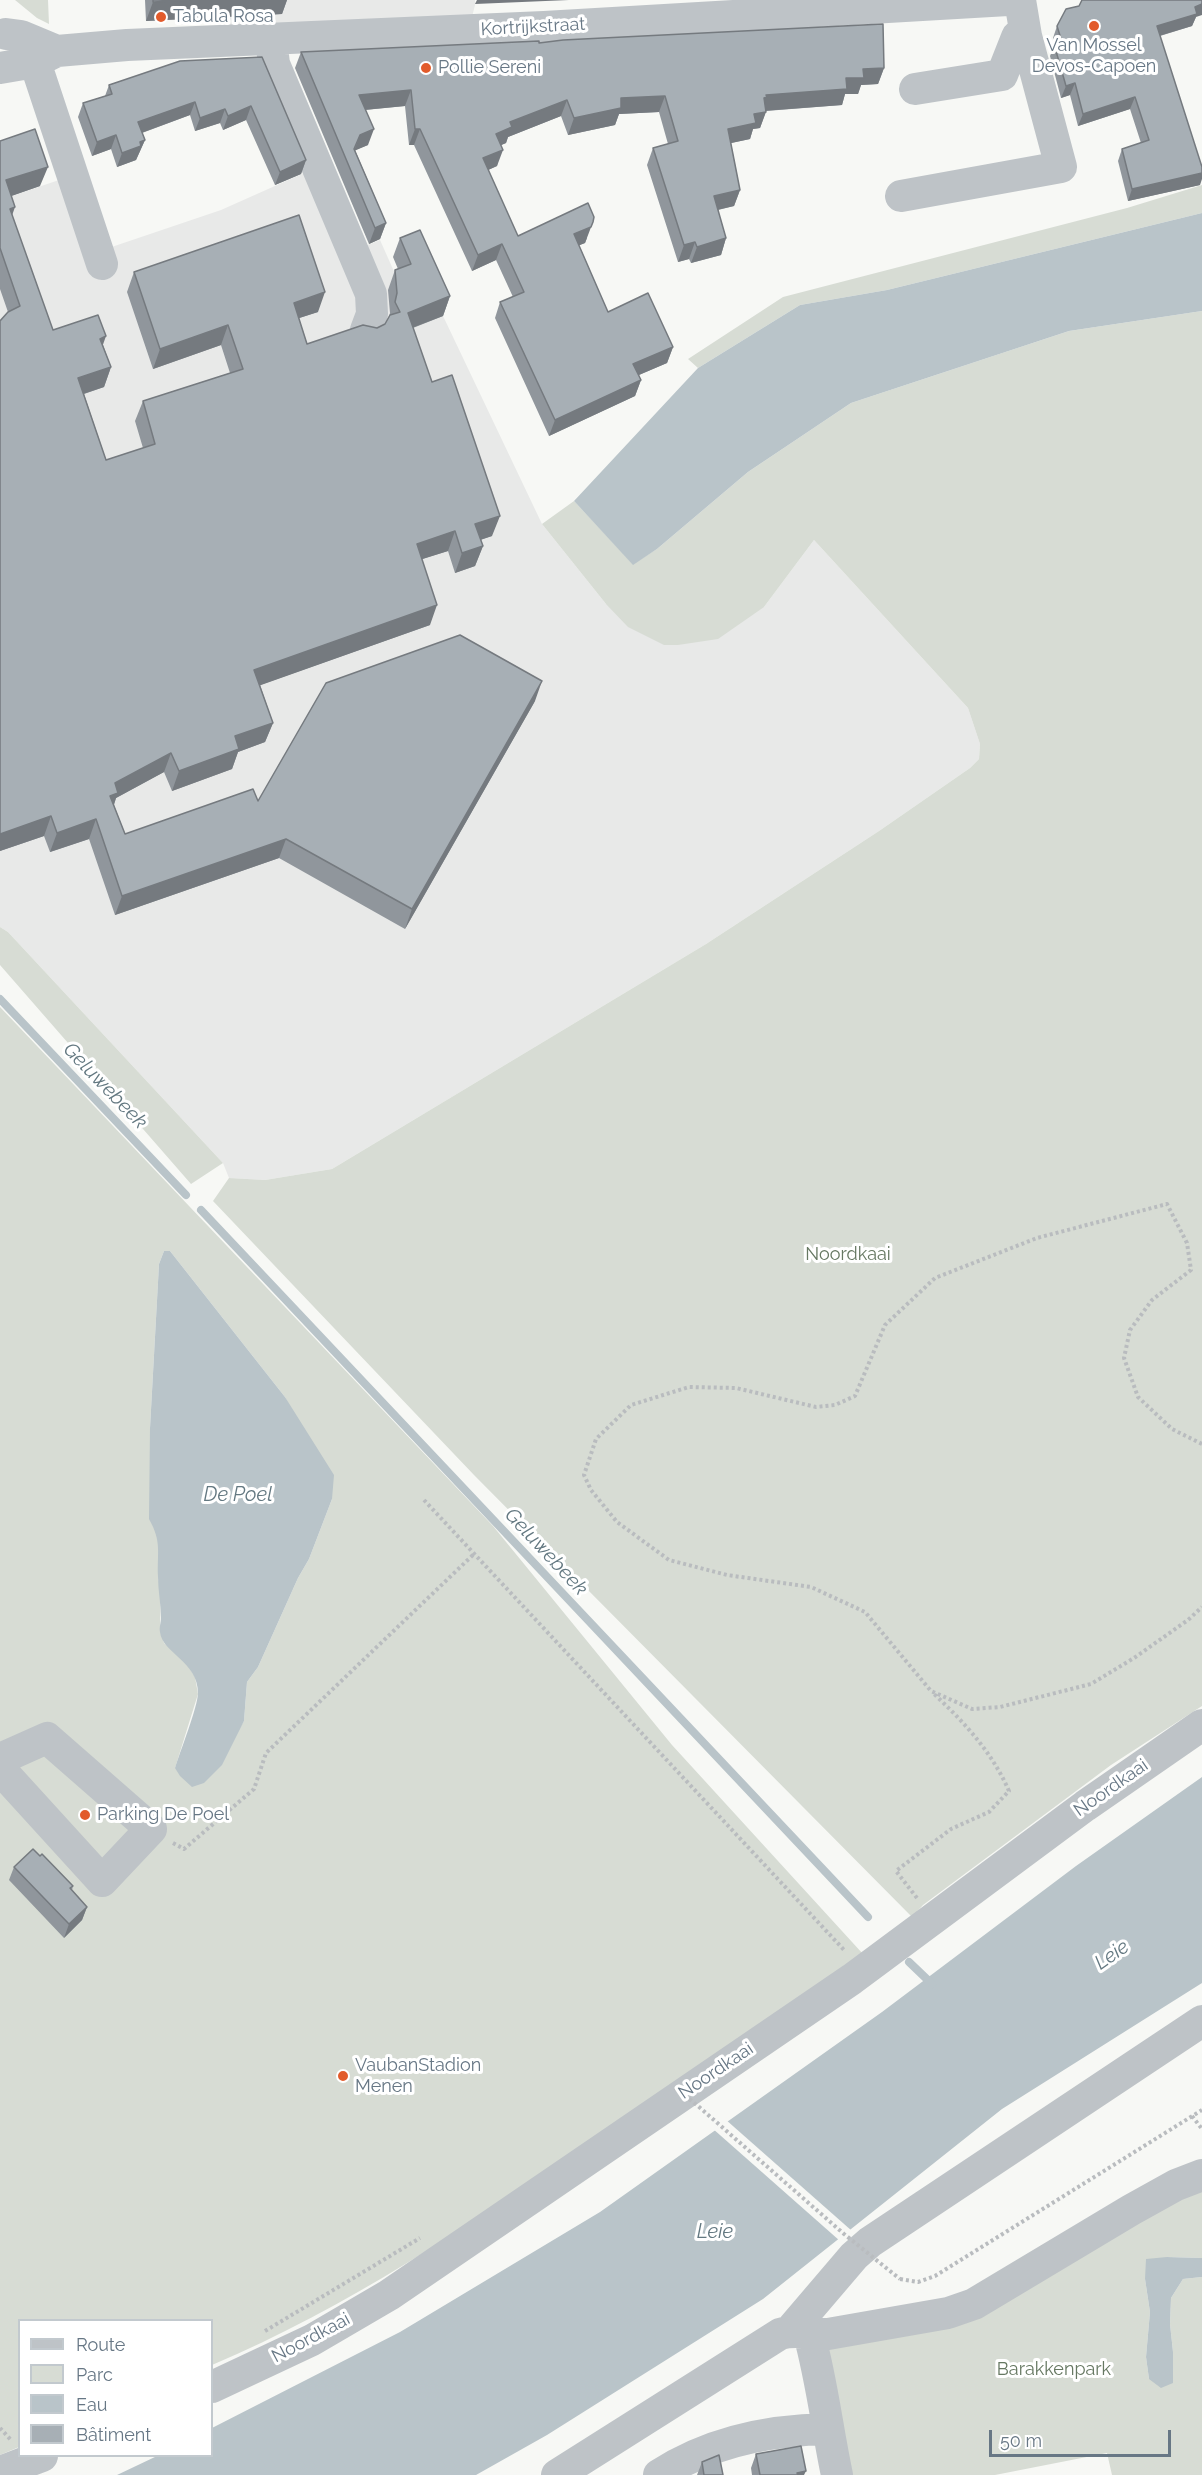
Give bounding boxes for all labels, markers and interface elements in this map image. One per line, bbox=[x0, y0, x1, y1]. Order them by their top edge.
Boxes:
place label: Tabula Rosa bbox=[173, 6, 274, 28]
marker: Tabula Rosa bbox=[154, 10, 168, 24]
street label: Kortrijkstraat bbox=[480, 13, 586, 41]
marker: Van Mossel Devos-Capoen bbox=[1087, 19, 1101, 33]
place label: Van Mossel Devos-Capoen bbox=[1032, 35, 1156, 78]
place label: Pollie Sereni bbox=[438, 57, 541, 79]
marker: Pollie Sereni bbox=[419, 61, 433, 75]
water label: Geluwebeek bbox=[58, 1038, 152, 1134]
park label: Noordkaai bbox=[805, 1244, 891, 1266]
water label: De Poel bbox=[204, 1483, 272, 1507]
water label: Geluwebeek bbox=[499, 1503, 593, 1601]
street label: Noordkaai bbox=[1070, 1755, 1152, 1821]
place label: Parking De Poel bbox=[97, 1804, 229, 1826]
marker: Parking De Poel bbox=[78, 1808, 92, 1822]
water label: Leie bbox=[1090, 1935, 1134, 1975]
street label: Noordkaai bbox=[675, 2038, 757, 2104]
place label: VaubanStadion Menen bbox=[355, 2055, 481, 2098]
marker: VaubanStadion Menen bbox=[336, 2069, 350, 2083]
water label: Leie bbox=[697, 2220, 733, 2244]
street label: Noordkaai bbox=[268, 2308, 354, 2368]
legend bbox=[18, 2319, 213, 2457]
text: Route bbox=[76, 2334, 125, 2355]
park label: Barakkenpark bbox=[997, 2359, 1111, 2381]
text: Parc bbox=[76, 2364, 113, 2385]
text: Eau bbox=[76, 2394, 107, 2415]
scale bar bbox=[992, 2418, 1174, 2456]
text: Bâtiment bbox=[76, 2424, 151, 2445]
text: 50 m bbox=[1000, 2430, 1042, 2451]

